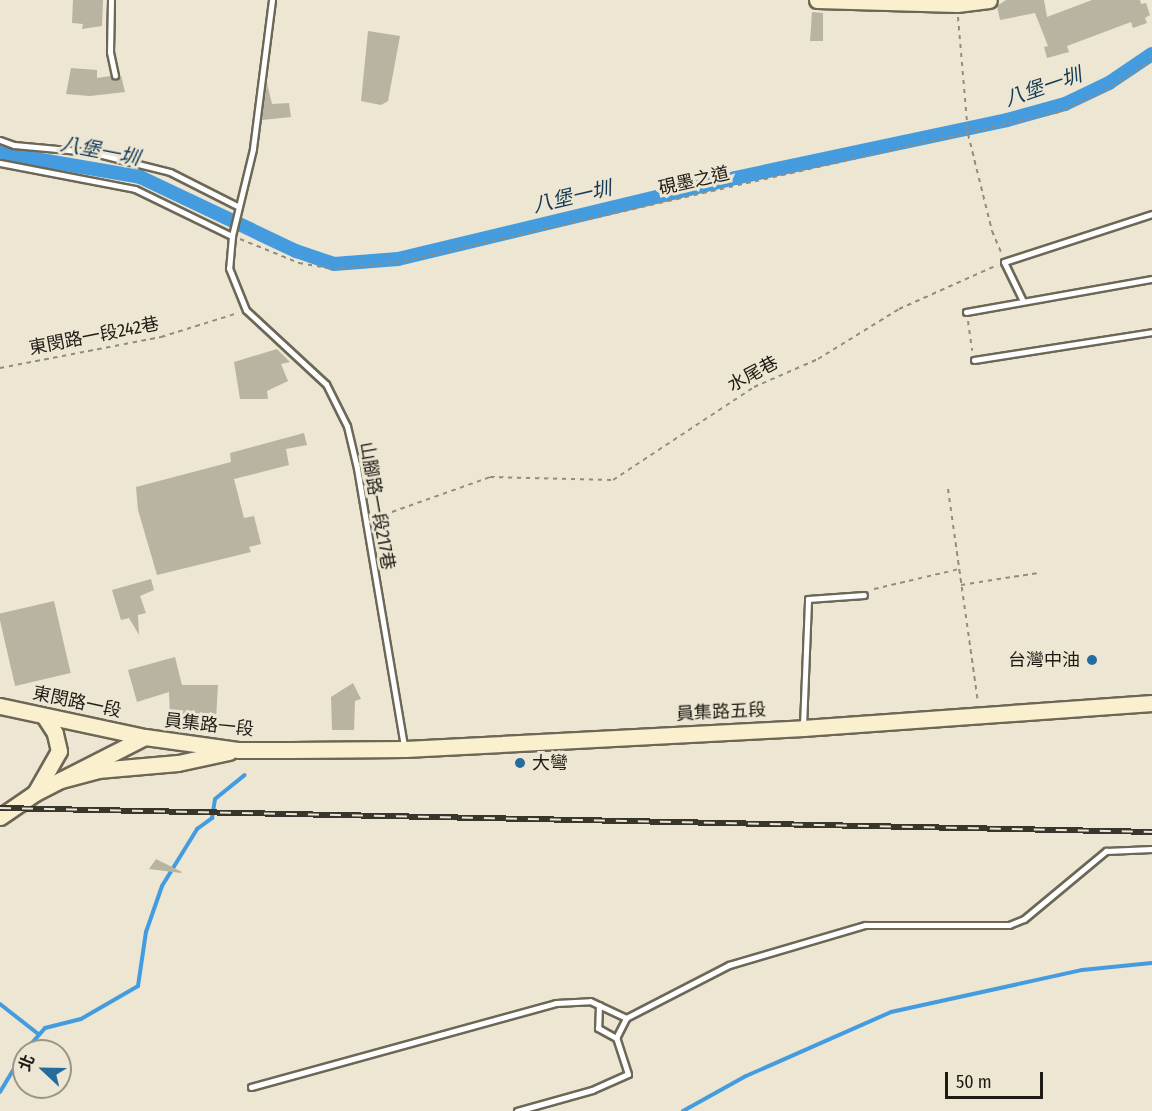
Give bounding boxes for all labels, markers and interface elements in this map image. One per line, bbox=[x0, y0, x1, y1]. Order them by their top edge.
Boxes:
water label: 八堡一圳 bbox=[1001, 63, 1085, 111]
water label: 八堡一圳 bbox=[58, 132, 142, 170]
street label: 硯墨之道 bbox=[656, 162, 732, 200]
water label: 八堡一圳 bbox=[530, 176, 614, 218]
street label: 東閔路一段242巷 bbox=[27, 313, 161, 359]
street label: 水尾巷 bbox=[724, 352, 782, 396]
street label: 山腳路一段217巷 bbox=[355, 440, 399, 572]
place label: 台灣中油 bbox=[1008, 649, 1080, 671]
marker: 台灣中油 bbox=[1085, 653, 1099, 667]
street label: 東閔路一段 bbox=[31, 682, 123, 722]
street label: 員集路五段 bbox=[675, 699, 767, 725]
street label: 員集路一段 bbox=[163, 710, 255, 740]
place label: 大彎 bbox=[532, 752, 568, 774]
marker: 大彎 bbox=[513, 756, 527, 770]
north arrow bbox=[12, 1039, 72, 1099]
text: 北 bbox=[15, 1052, 39, 1074]
scale bar bbox=[948, 1060, 1046, 1098]
text: 50 m bbox=[956, 1071, 992, 1093]

